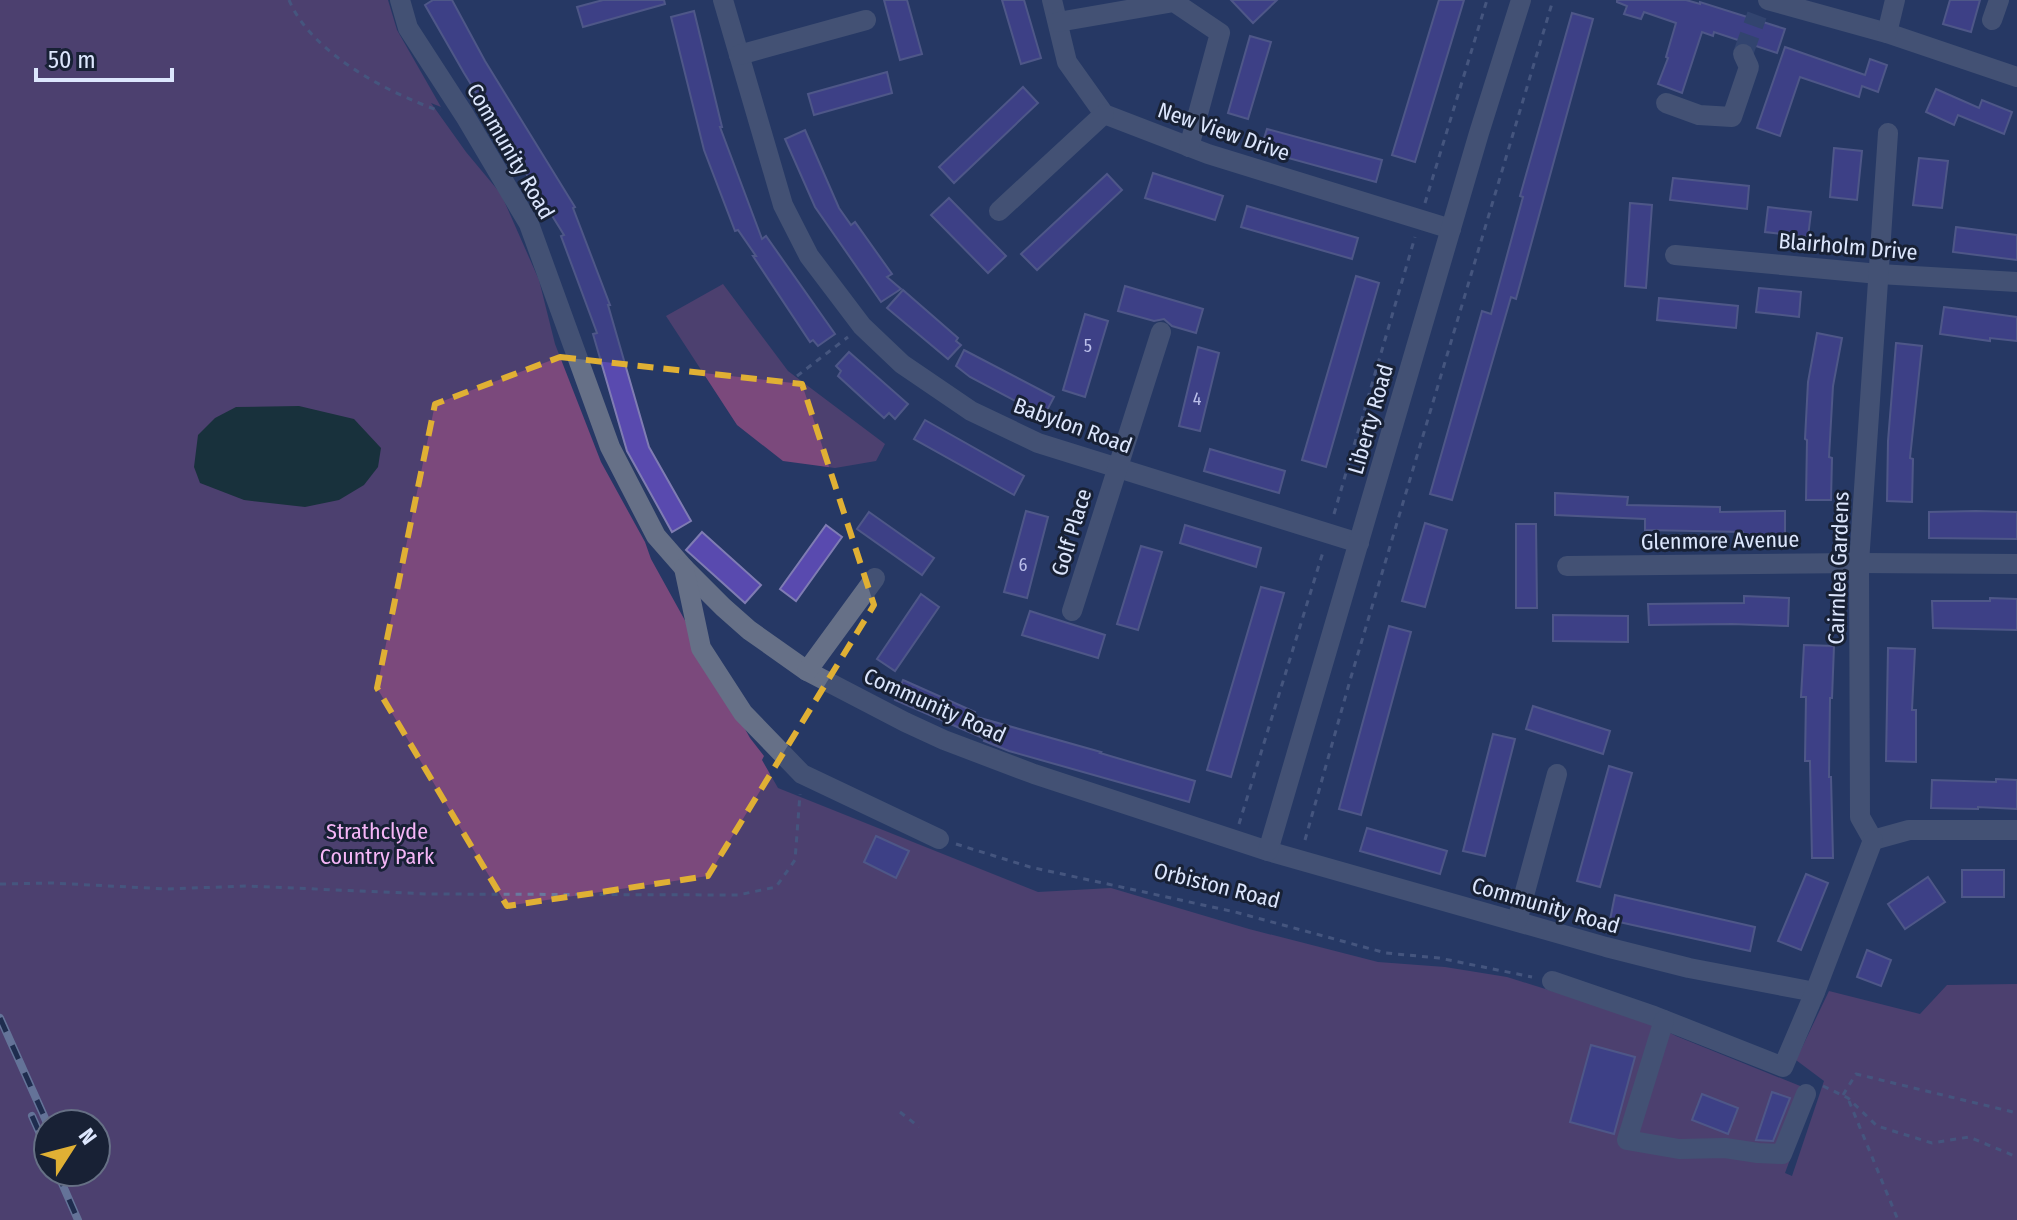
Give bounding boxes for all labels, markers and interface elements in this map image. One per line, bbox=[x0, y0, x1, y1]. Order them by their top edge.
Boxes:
scale bar bbox=[36, 32, 172, 82]
text: 50 m bbox=[48, 46, 96, 74]
street label: Community Road bbox=[461, 78, 560, 224]
street label: New View Drive bbox=[1154, 96, 1293, 167]
street label: Blairholm Drive bbox=[1777, 227, 1919, 266]
house number: 5 bbox=[1084, 335, 1092, 357]
street label: Liberty Road bbox=[1342, 361, 1399, 477]
house number: 4 bbox=[1193, 388, 1202, 410]
street label: Babylon Road bbox=[1010, 392, 1136, 459]
street label: Golf Place bbox=[1045, 485, 1097, 579]
street label: Cairnlea Gardens bbox=[1822, 491, 1855, 645]
street label: Glenmore Avenue bbox=[1641, 526, 1799, 555]
house number: 6 bbox=[1019, 554, 1028, 576]
street label: Community Road bbox=[860, 662, 1010, 749]
park label: Strathclyde Country Park bbox=[320, 818, 435, 870]
street label: Orbiston Road bbox=[1151, 857, 1283, 914]
street label: Community Road bbox=[1469, 871, 1623, 939]
north arrow bbox=[32, 1108, 112, 1188]
text: N bbox=[73, 1123, 103, 1150]

